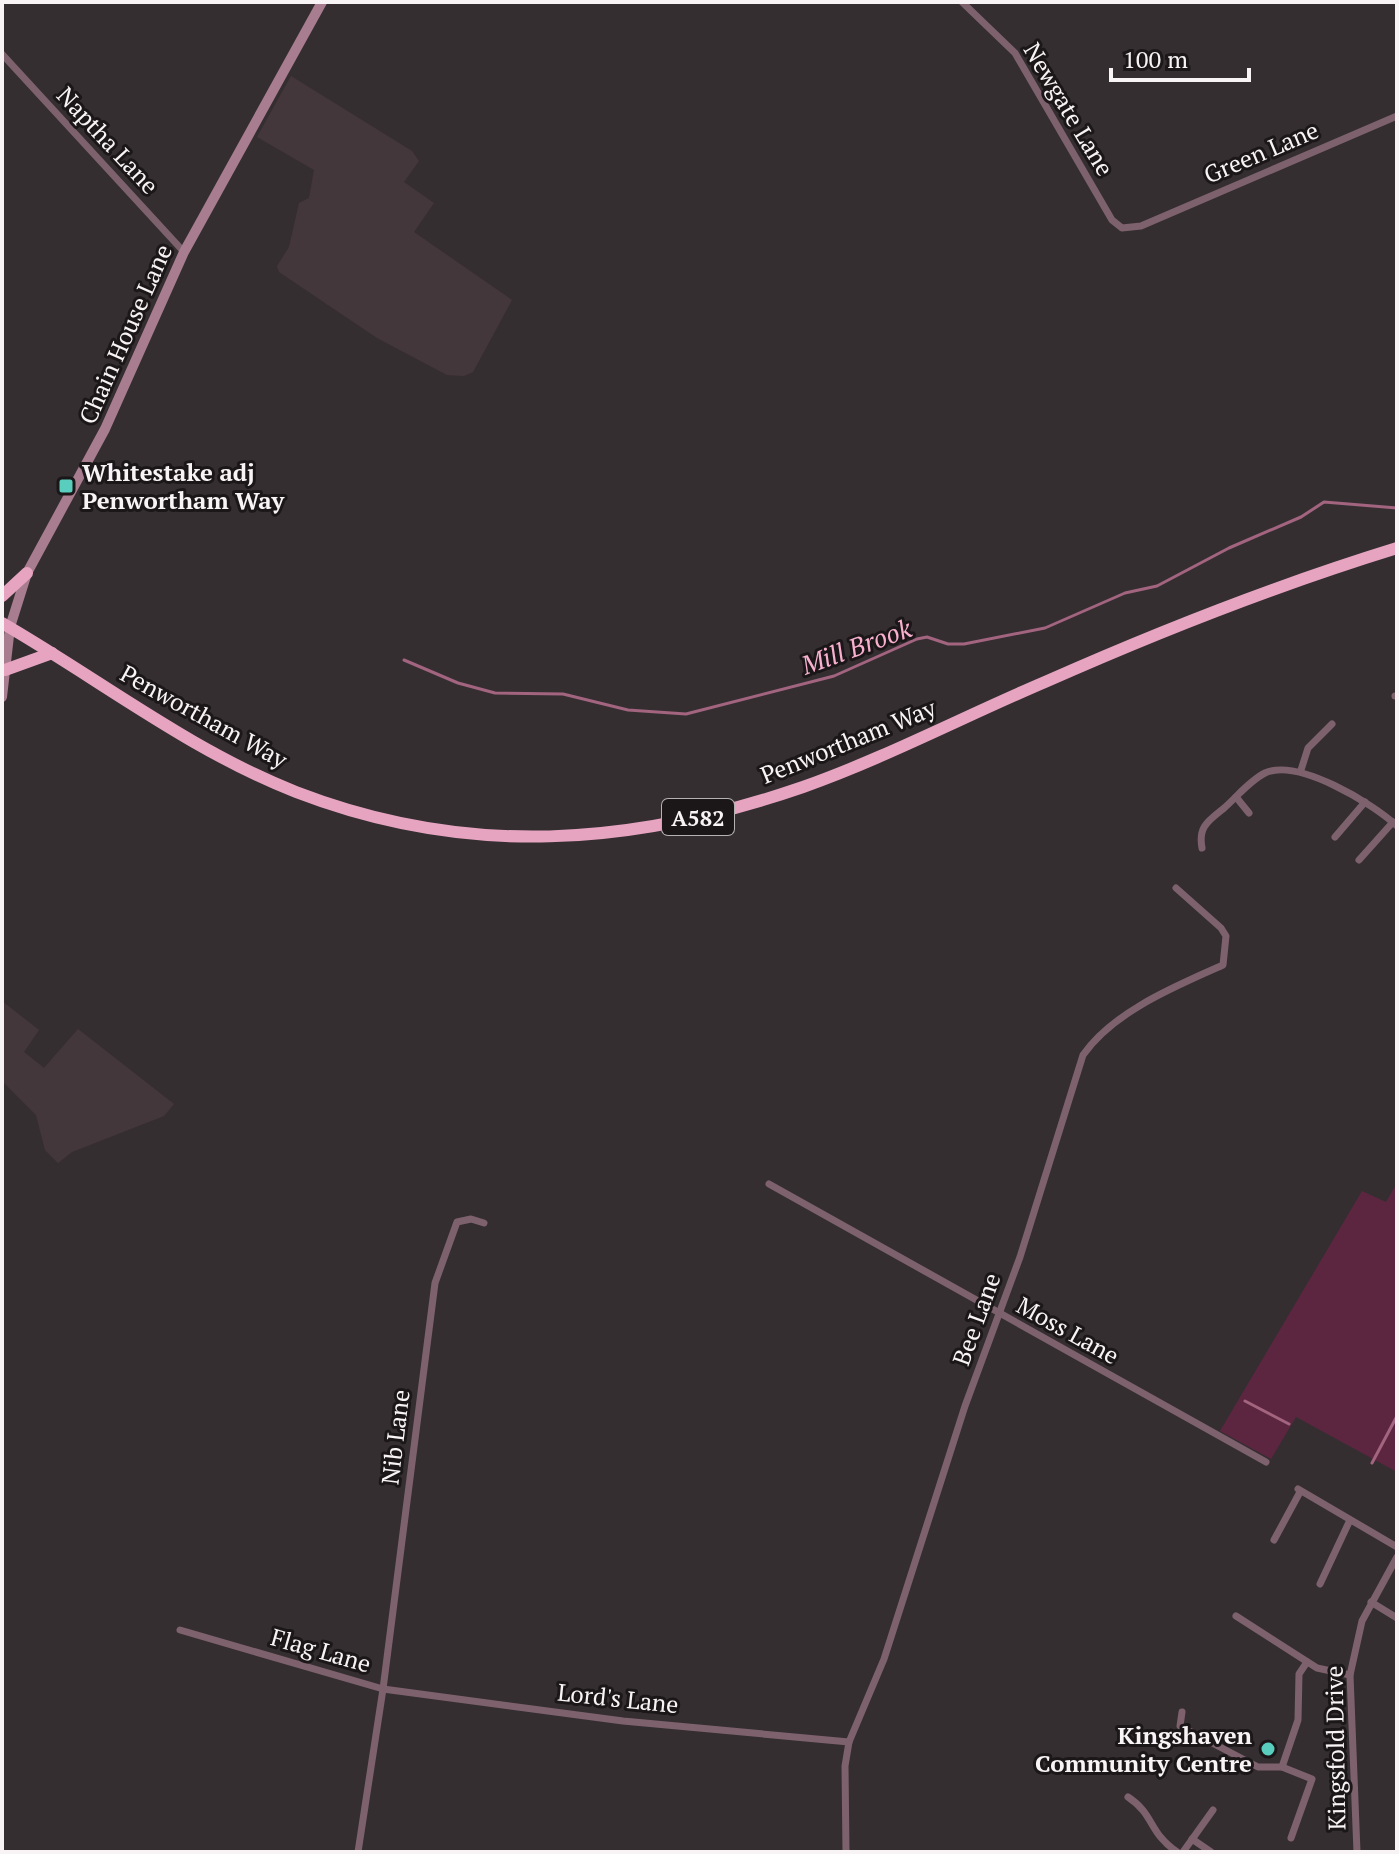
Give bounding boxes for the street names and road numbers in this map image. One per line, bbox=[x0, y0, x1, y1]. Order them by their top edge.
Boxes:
street label: Newgate Lane bbox=[1017, 36, 1121, 182]
street label: Naptha Lane bbox=[50, 80, 166, 200]
street label: Green Lane bbox=[1199, 114, 1323, 190]
street label: Chain House Lane bbox=[71, 239, 179, 429]
street label: Penwortham Way bbox=[115, 657, 294, 776]
street label: Penwortham Way bbox=[756, 691, 941, 791]
road number: A582 bbox=[662, 799, 734, 835]
street label: Bee Lane bbox=[944, 1268, 1008, 1370]
street label: Moss Lane bbox=[1011, 1289, 1125, 1371]
street label: Nib Lane bbox=[373, 1388, 417, 1486]
street label: Flag Lane bbox=[267, 1620, 375, 1680]
street label: Kingsfold Drive bbox=[1318, 1665, 1352, 1831]
street label: Lord's Lane bbox=[556, 1676, 680, 1720]

